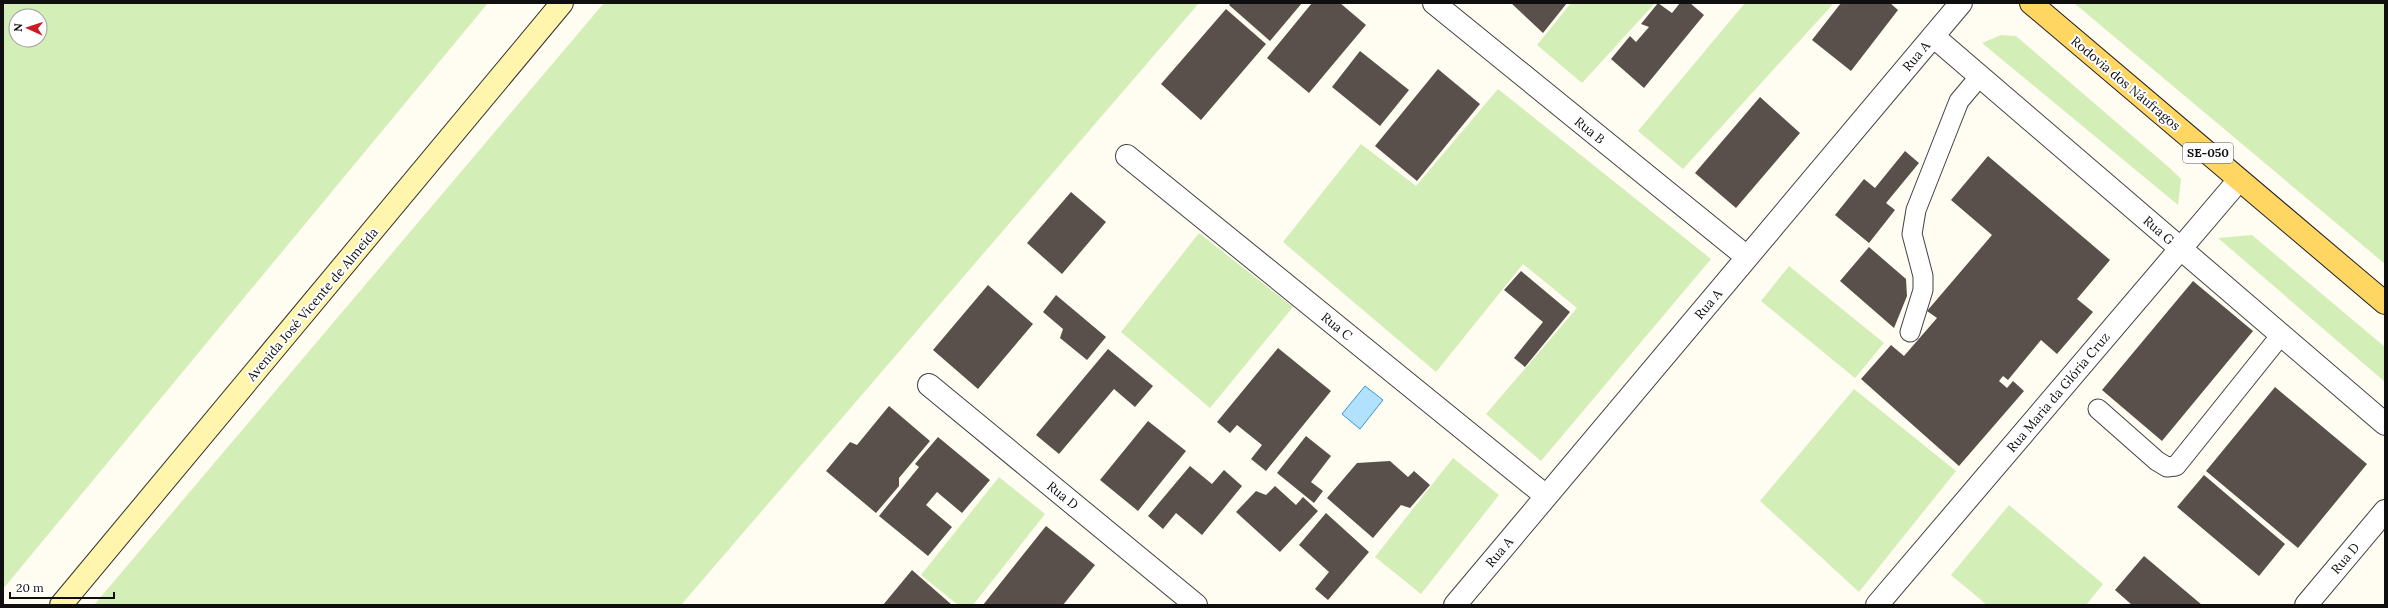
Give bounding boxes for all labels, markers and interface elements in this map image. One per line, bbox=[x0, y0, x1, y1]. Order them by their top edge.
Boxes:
north arrow bbox=[8, 8, 48, 48]
text: N bbox=[11, 22, 25, 32]
street label: Rodovia dos Náufragos bbox=[2067, 33, 2184, 134]
street label: Rua A bbox=[1899, 37, 1934, 75]
street label: Rua B bbox=[1571, 113, 1608, 148]
road number: SE-050 bbox=[2183, 143, 2233, 163]
street label: Rua G bbox=[2140, 212, 2178, 249]
street label: Avenida José Vicente de Almeida bbox=[242, 224, 382, 385]
street label: Rua A bbox=[1691, 285, 1726, 323]
street label: Rua C bbox=[1318, 309, 1356, 344]
street label: Rua Maria da Glória Cruz bbox=[2003, 329, 2114, 456]
street label: Rua D bbox=[1043, 478, 1082, 513]
street label: Rua A bbox=[1482, 533, 1517, 571]
street label: Rua D bbox=[2327, 539, 2364, 577]
scale bar bbox=[10, 574, 114, 600]
text: 20 m bbox=[16, 580, 44, 595]

